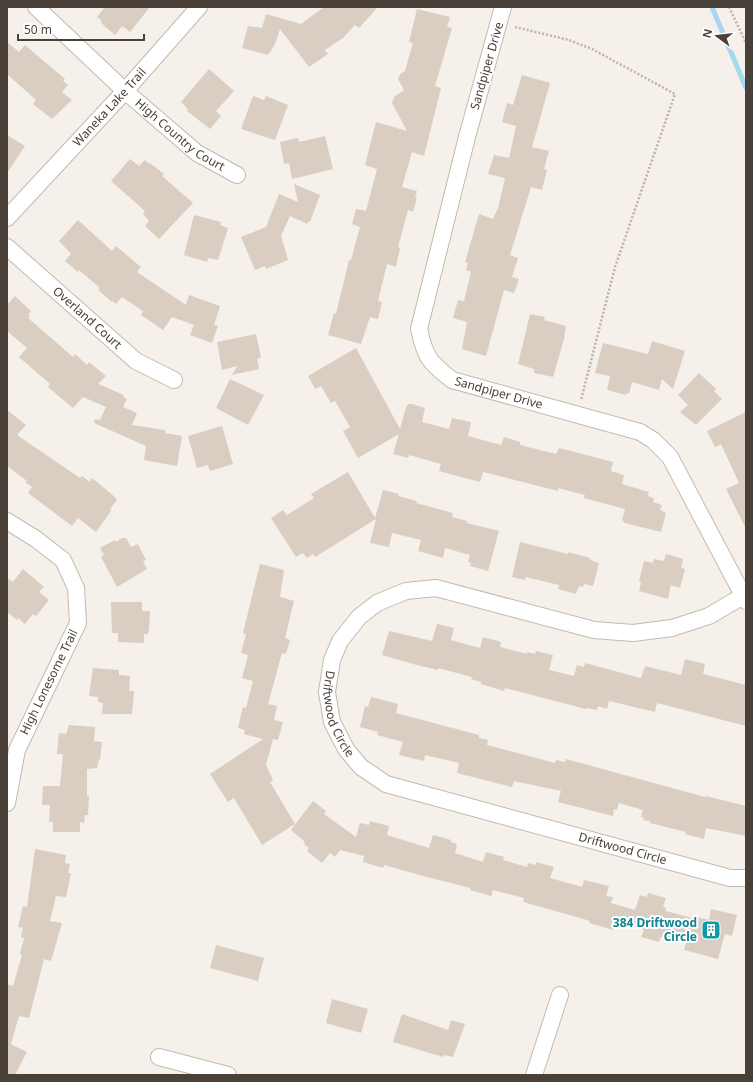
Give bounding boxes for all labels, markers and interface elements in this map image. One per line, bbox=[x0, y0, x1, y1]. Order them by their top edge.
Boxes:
scale bar bbox=[18, 16, 144, 42]
north arrow bbox=[697, 16, 737, 56]
street label: Sandpiper Drive bbox=[466, 20, 507, 112]
text: 50 m bbox=[24, 21, 52, 38]
text: N bbox=[698, 27, 715, 40]
street label: Waneka Lake Trail bbox=[69, 64, 150, 150]
street label: High Country Court bbox=[132, 94, 229, 175]
street label: Overland Court bbox=[49, 282, 126, 353]
street label: Sandpiper Drive bbox=[453, 372, 545, 413]
street label: High Lonesome Trail bbox=[16, 626, 81, 737]
street label: Driftwood Circle bbox=[319, 669, 358, 761]
street label: Driftwood Circle bbox=[577, 828, 669, 868]
place label: 384 Driftwood Circle bbox=[613, 914, 697, 945]
building icon: 384 Driftwood Circle bbox=[700, 919, 722, 941]

